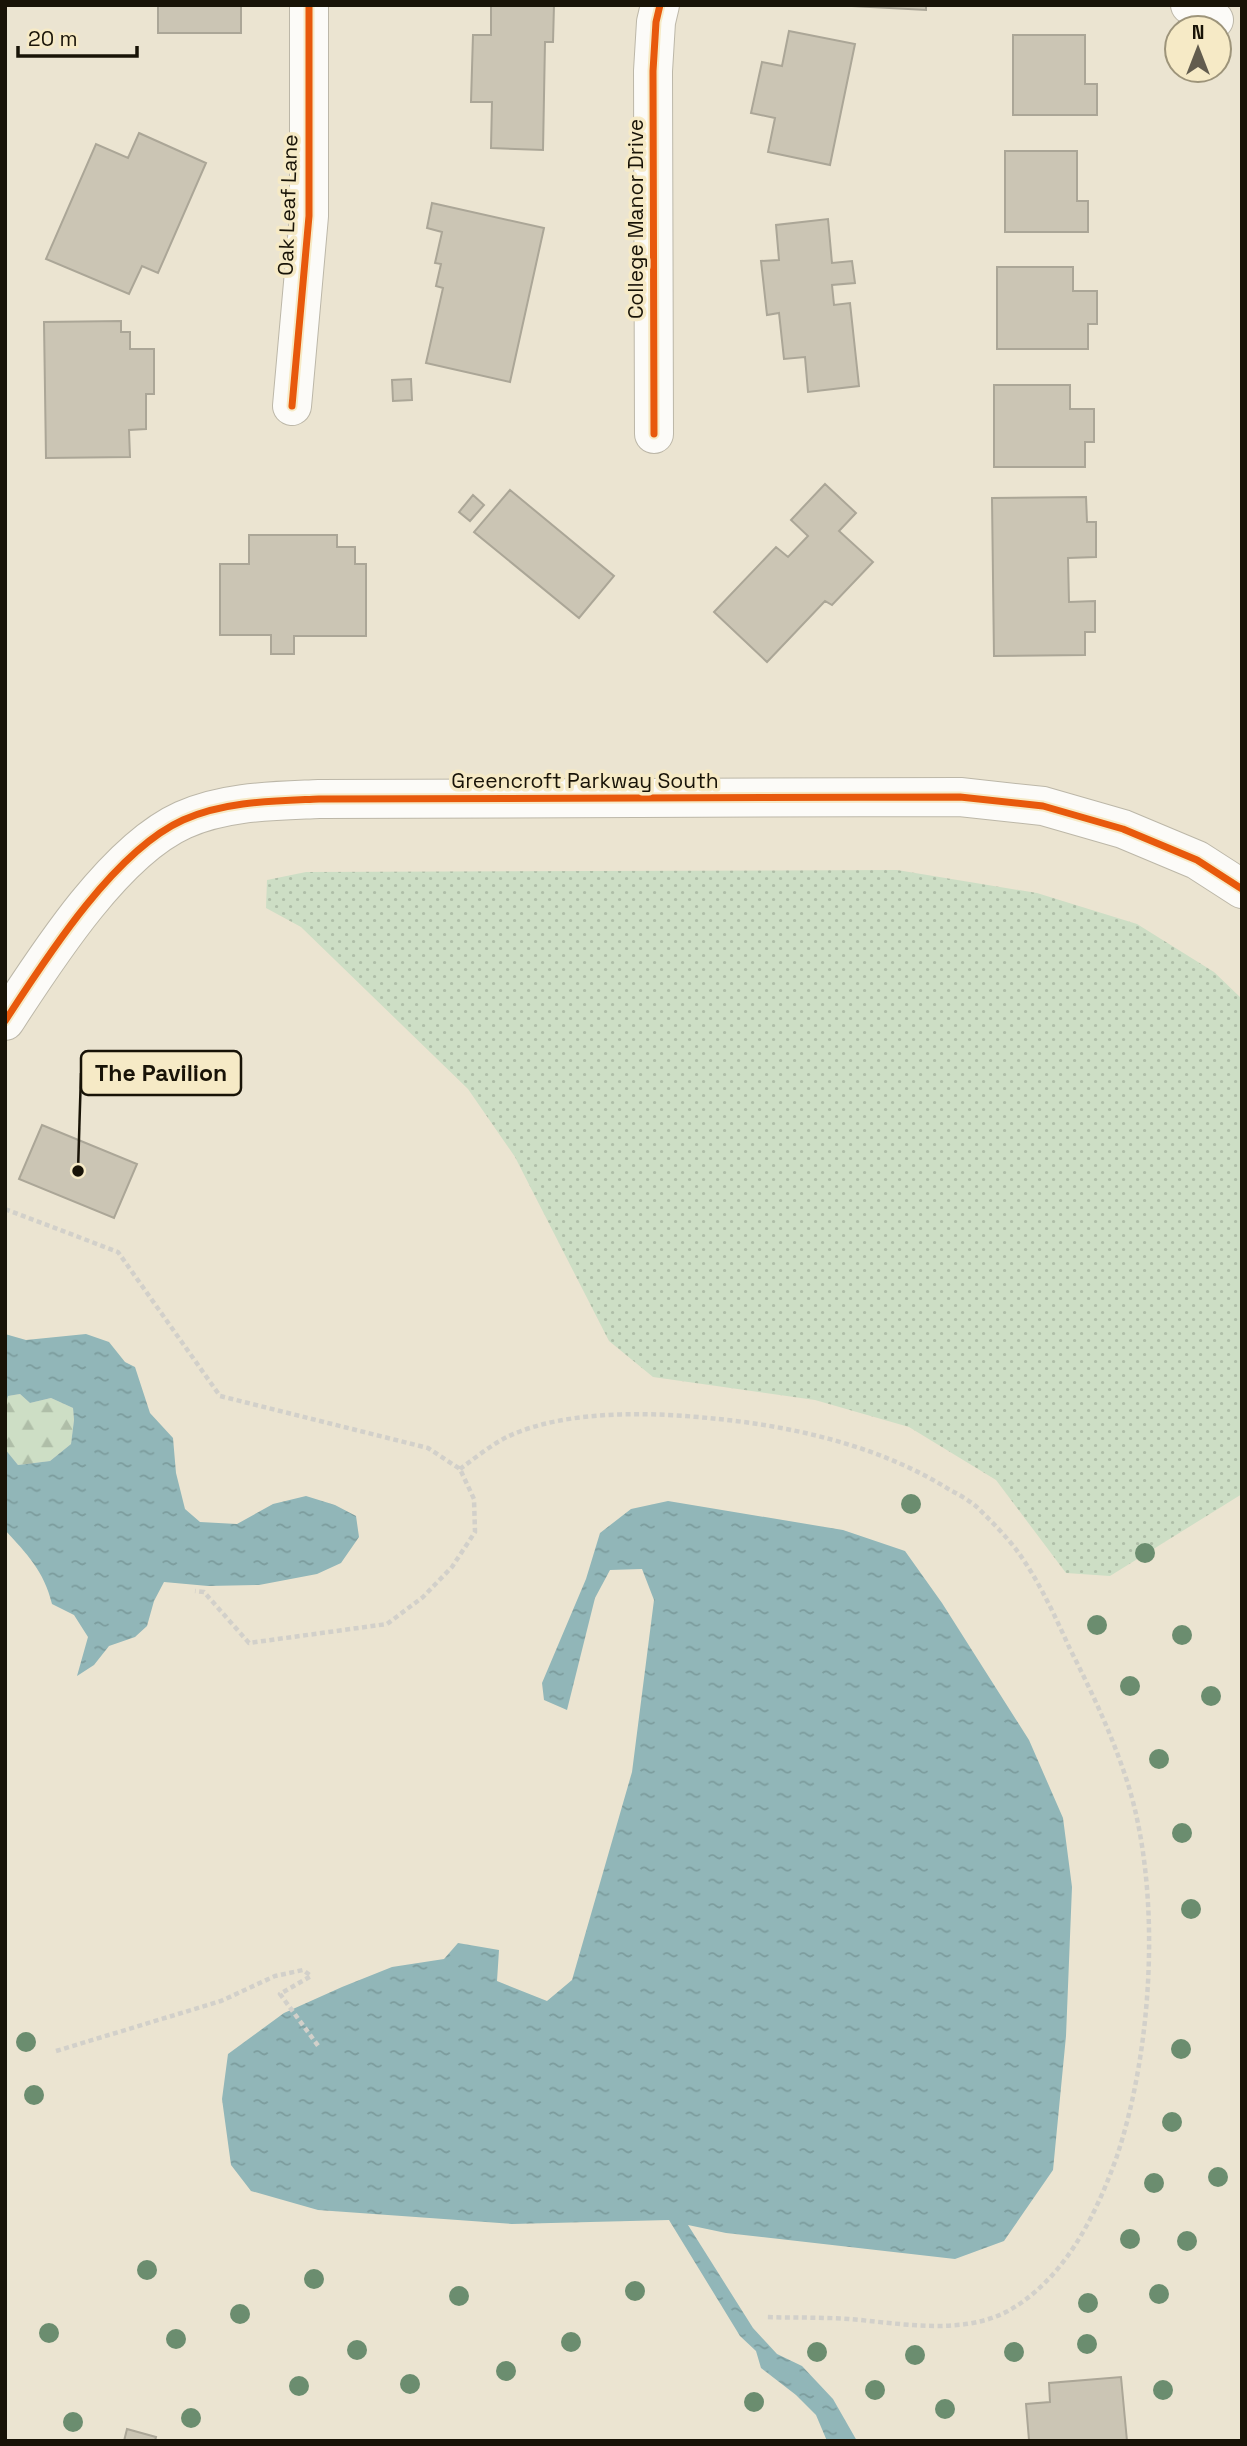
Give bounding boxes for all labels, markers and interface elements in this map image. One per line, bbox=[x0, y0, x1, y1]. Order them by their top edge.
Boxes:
scale bar bbox=[18, 14, 136, 58]
north arrow bbox=[1163, 14, 1233, 84]
text: N bbox=[1192, 20, 1204, 45]
text: 20 m bbox=[28, 25, 78, 52]
street label: College Manor Drive bbox=[622, 119, 649, 319]
street label: Oak Leaf Lane bbox=[272, 134, 303, 276]
street label: Greencroft Parkway South bbox=[451, 767, 719, 794]
callout: The Pavilion bbox=[81, 1051, 241, 1095]
text: The Pavilion bbox=[95, 1058, 227, 1088]

